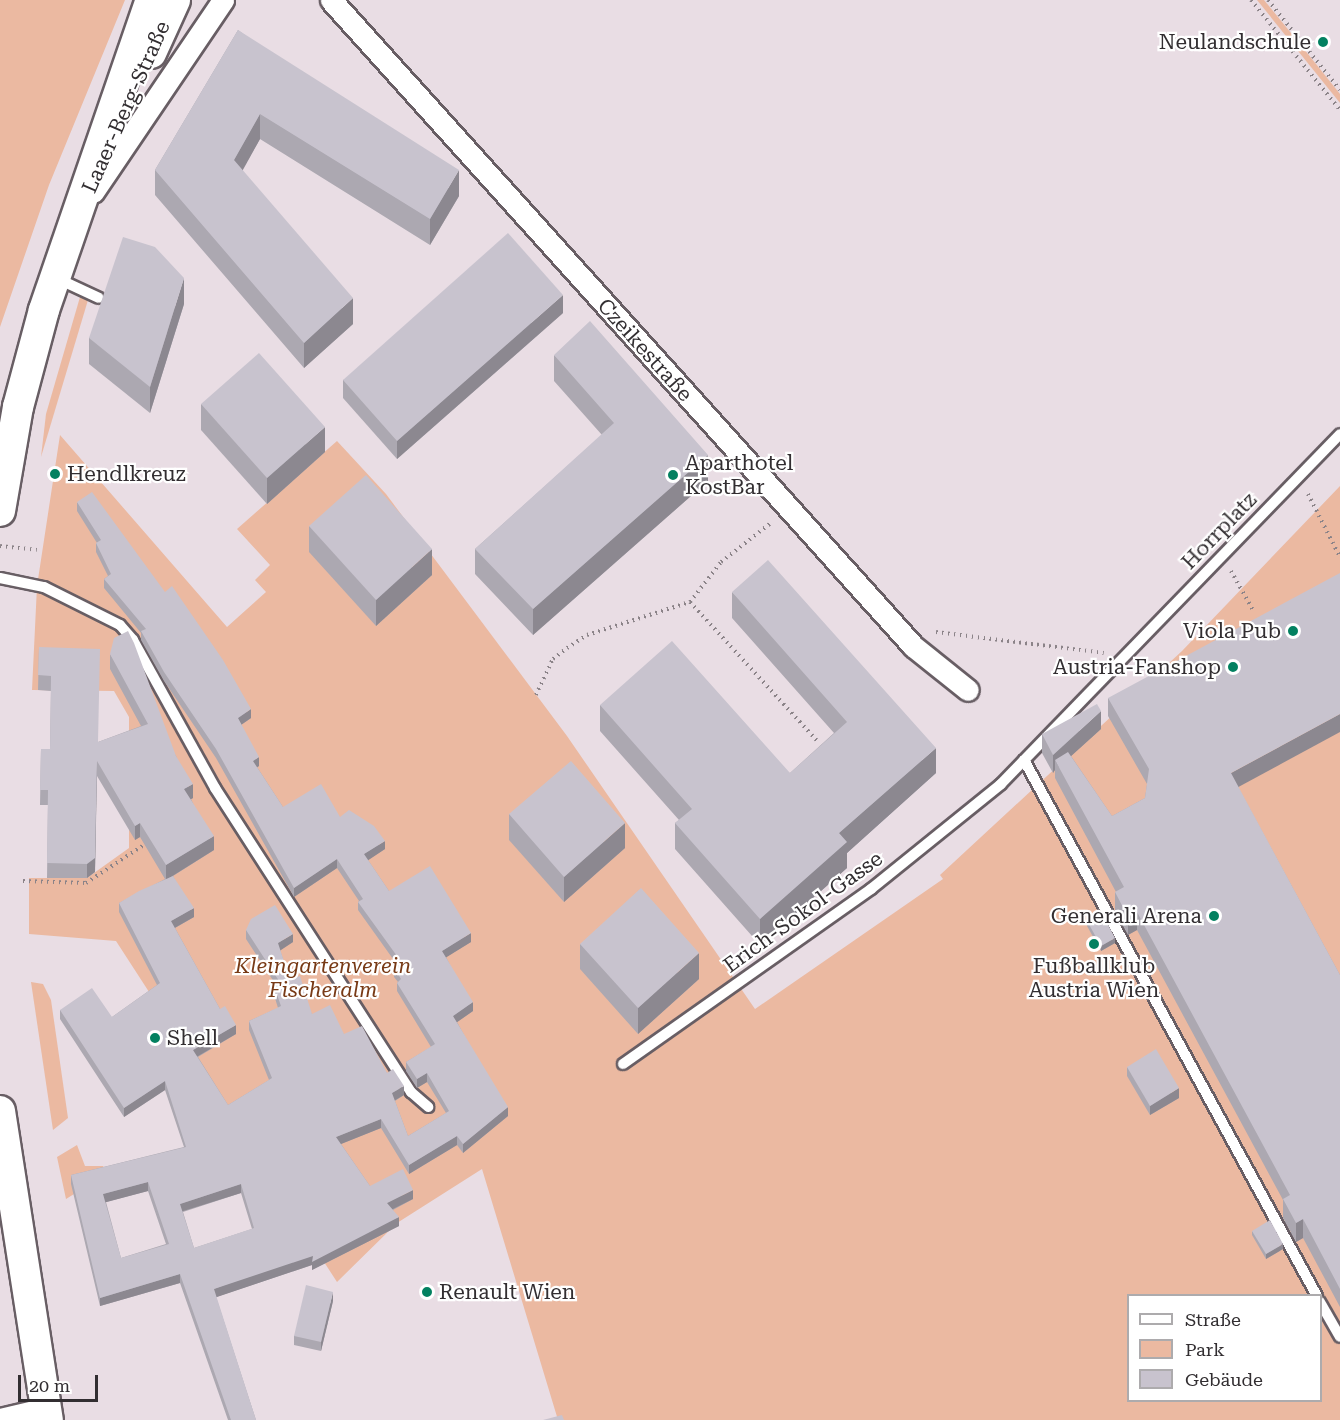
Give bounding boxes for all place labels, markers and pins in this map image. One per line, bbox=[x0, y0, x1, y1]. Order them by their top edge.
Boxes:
place label: Neulandschule bbox=[1159, 29, 1311, 55]
marker: Neulandschule bbox=[1316, 35, 1330, 49]
place label: Aparthotel KostBar bbox=[685, 450, 793, 500]
place label: Hendlkreuz bbox=[67, 461, 186, 487]
marker: Hendlkreuz bbox=[48, 467, 62, 481]
marker: Aparthotel KostBar bbox=[666, 468, 680, 482]
place label: Viola Pub bbox=[1183, 618, 1281, 644]
marker: Viola Pub bbox=[1286, 624, 1300, 638]
place label: Austria-Fanshop bbox=[1053, 654, 1221, 680]
marker: Austria-Fanshop bbox=[1226, 660, 1240, 674]
place label: Generali Arena bbox=[1051, 903, 1202, 929]
marker: Generali Arena bbox=[1207, 909, 1221, 923]
marker: Fußballklub Austria Wien bbox=[1087, 937, 1101, 951]
place label: Fußballklub Austria Wien bbox=[1029, 953, 1159, 1003]
place label: Shell bbox=[167, 1025, 218, 1051]
marker: Shell bbox=[148, 1031, 162, 1045]
place label: Renault Wien bbox=[439, 1279, 575, 1305]
marker: Renault Wien bbox=[420, 1285, 434, 1299]

